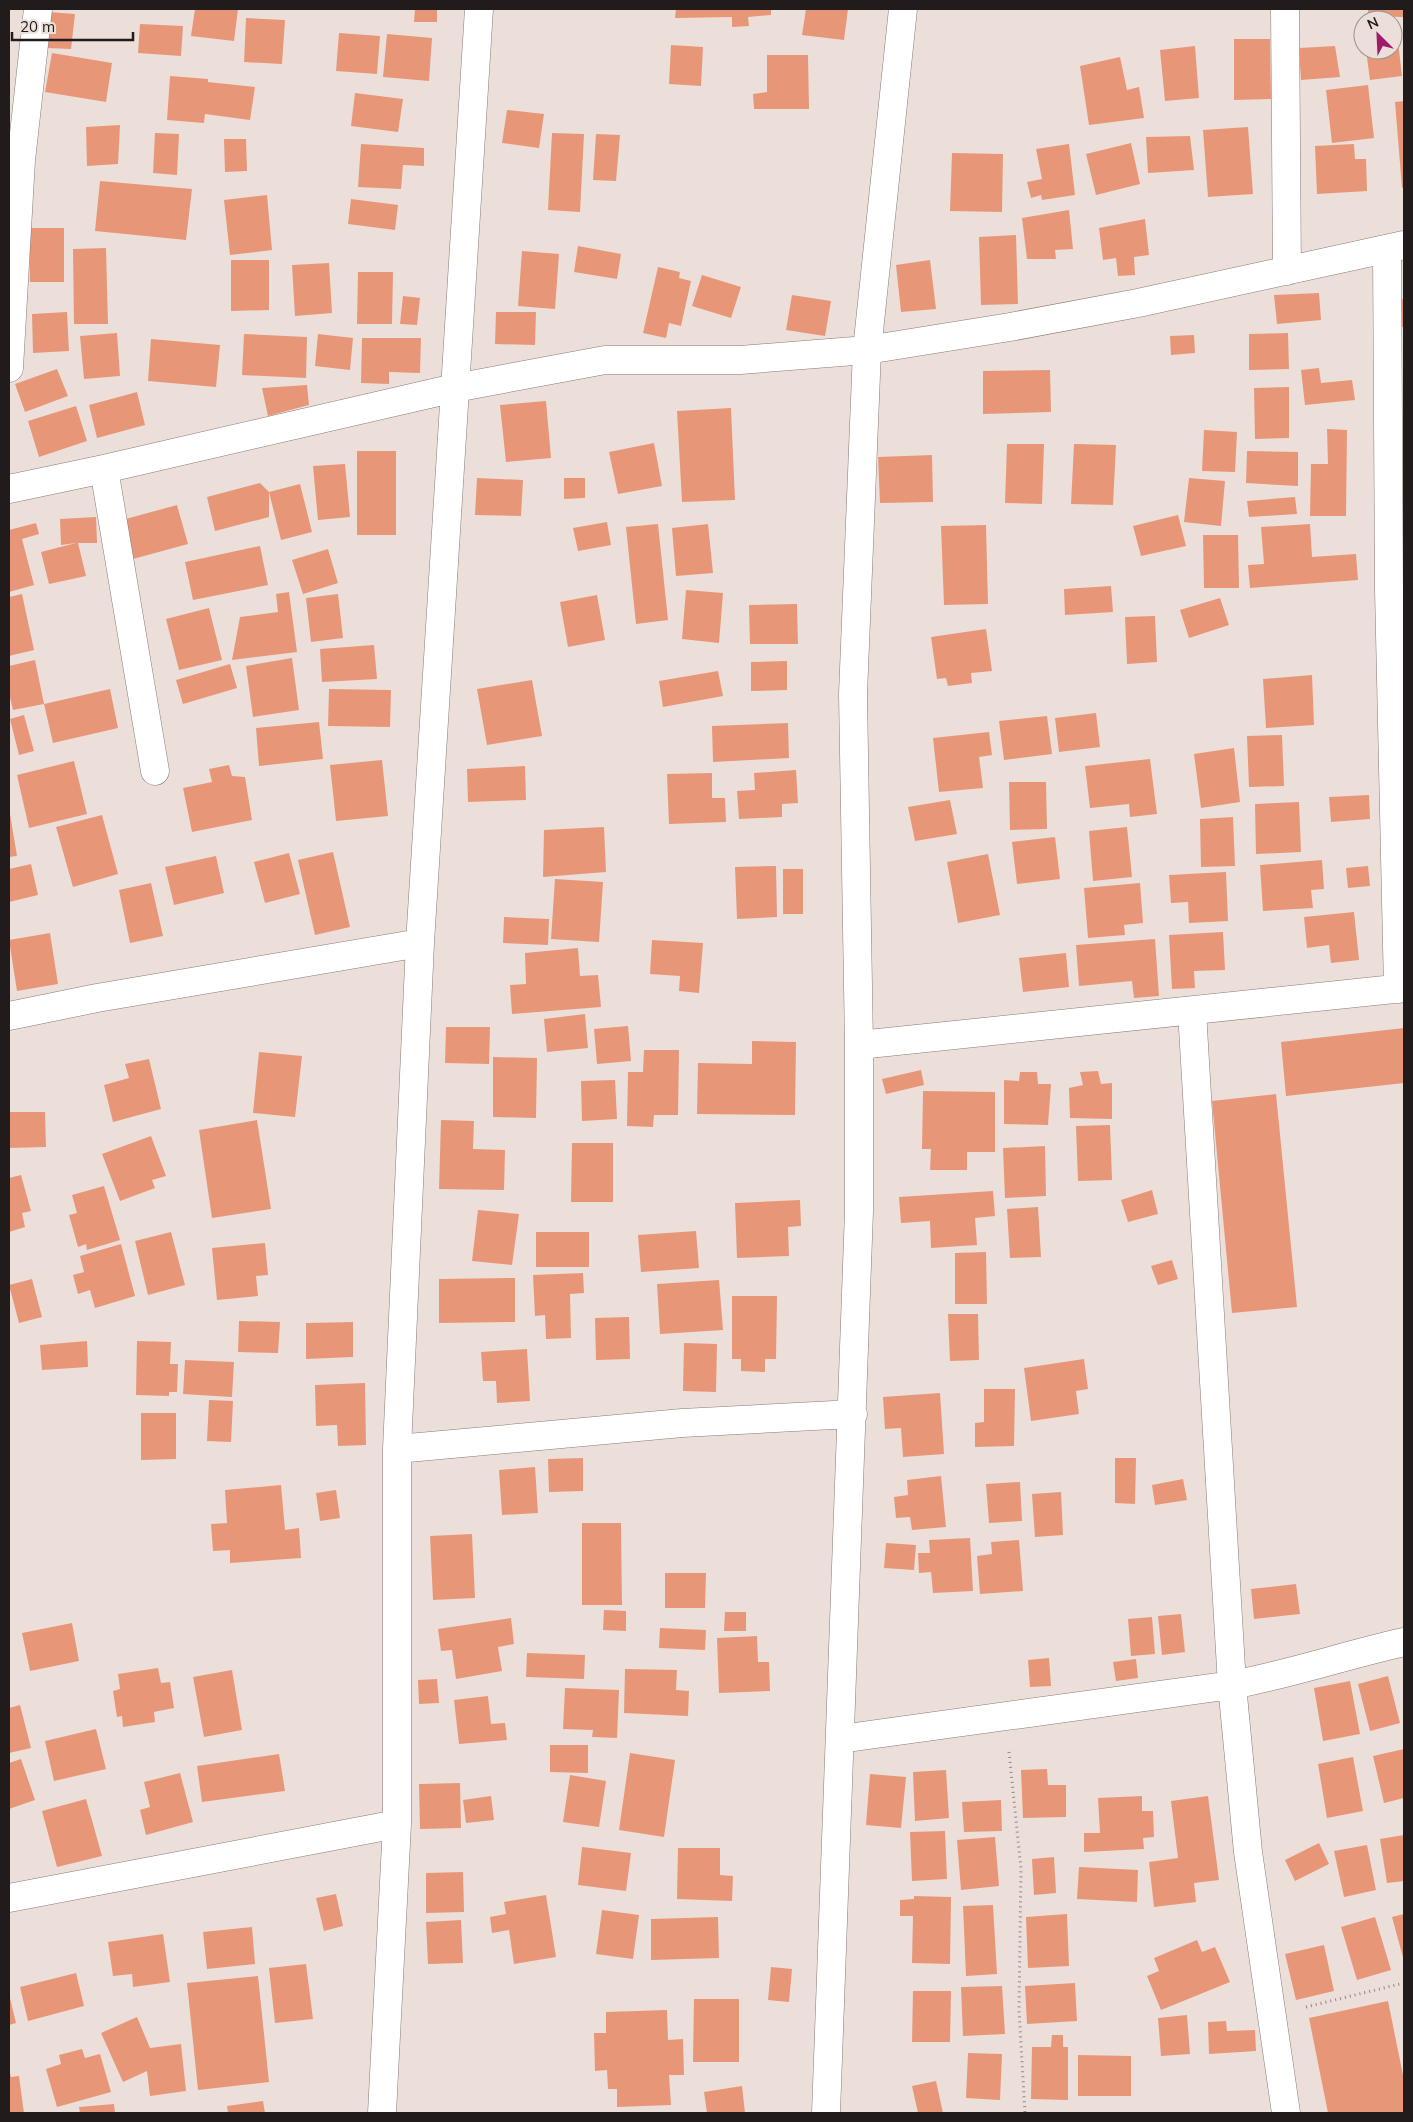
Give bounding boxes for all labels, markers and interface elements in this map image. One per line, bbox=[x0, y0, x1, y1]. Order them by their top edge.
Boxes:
scale bar bbox=[12, 10, 134, 42]
north arrow bbox=[1353, 10, 1403, 60]
text: N bbox=[1364, 13, 1381, 33]
text: 20 m bbox=[20, 17, 55, 36]

